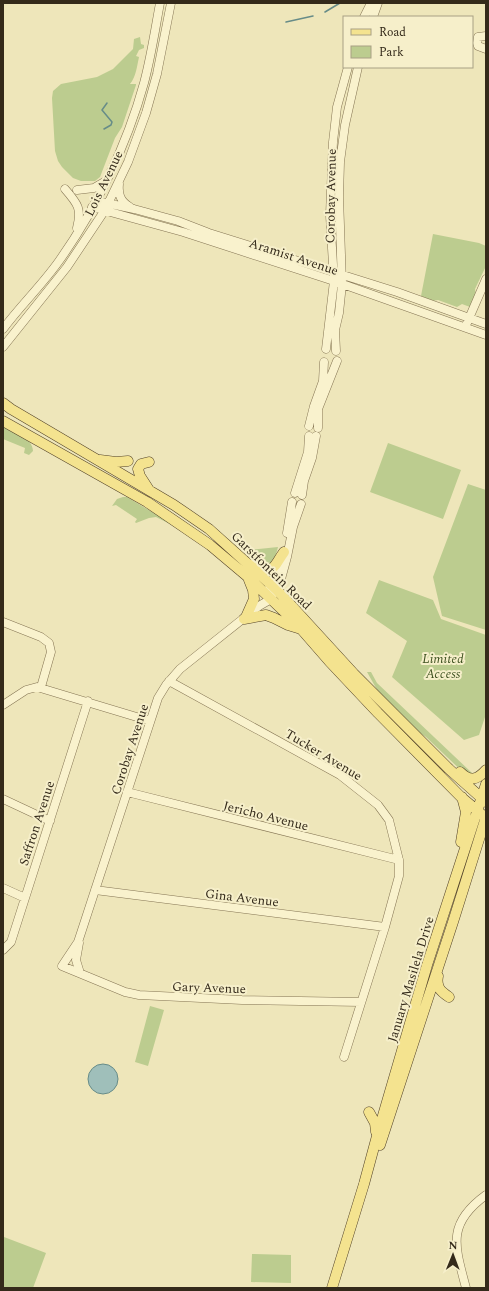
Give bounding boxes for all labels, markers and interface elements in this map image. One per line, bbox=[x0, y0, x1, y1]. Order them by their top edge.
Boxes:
legend bbox=[343, 16, 473, 68]
text: Road bbox=[379, 23, 406, 42]
text: Park bbox=[379, 43, 404, 62]
street label: Lois Avenue bbox=[79, 147, 128, 220]
street label: Corobay Avenue bbox=[320, 149, 342, 243]
street label: Aramist Avenue bbox=[246, 233, 341, 281]
street label: Garstfontein Road bbox=[226, 527, 316, 615]
park label: Limited Access bbox=[422, 649, 464, 684]
street label: Corobay Avenue bbox=[106, 701, 154, 797]
street label: Tucker Avenue bbox=[281, 724, 366, 786]
street label: Saffron Avenue bbox=[14, 778, 60, 868]
street label: Jericho Avenue bbox=[221, 796, 311, 836]
street label: Gina Avenue bbox=[204, 884, 280, 912]
street label: January Masilela Drive bbox=[382, 914, 440, 1045]
street label: Gary Avenue bbox=[172, 977, 246, 999]
north arrow bbox=[433, 1235, 473, 1275]
text: N bbox=[449, 1237, 458, 1254]

